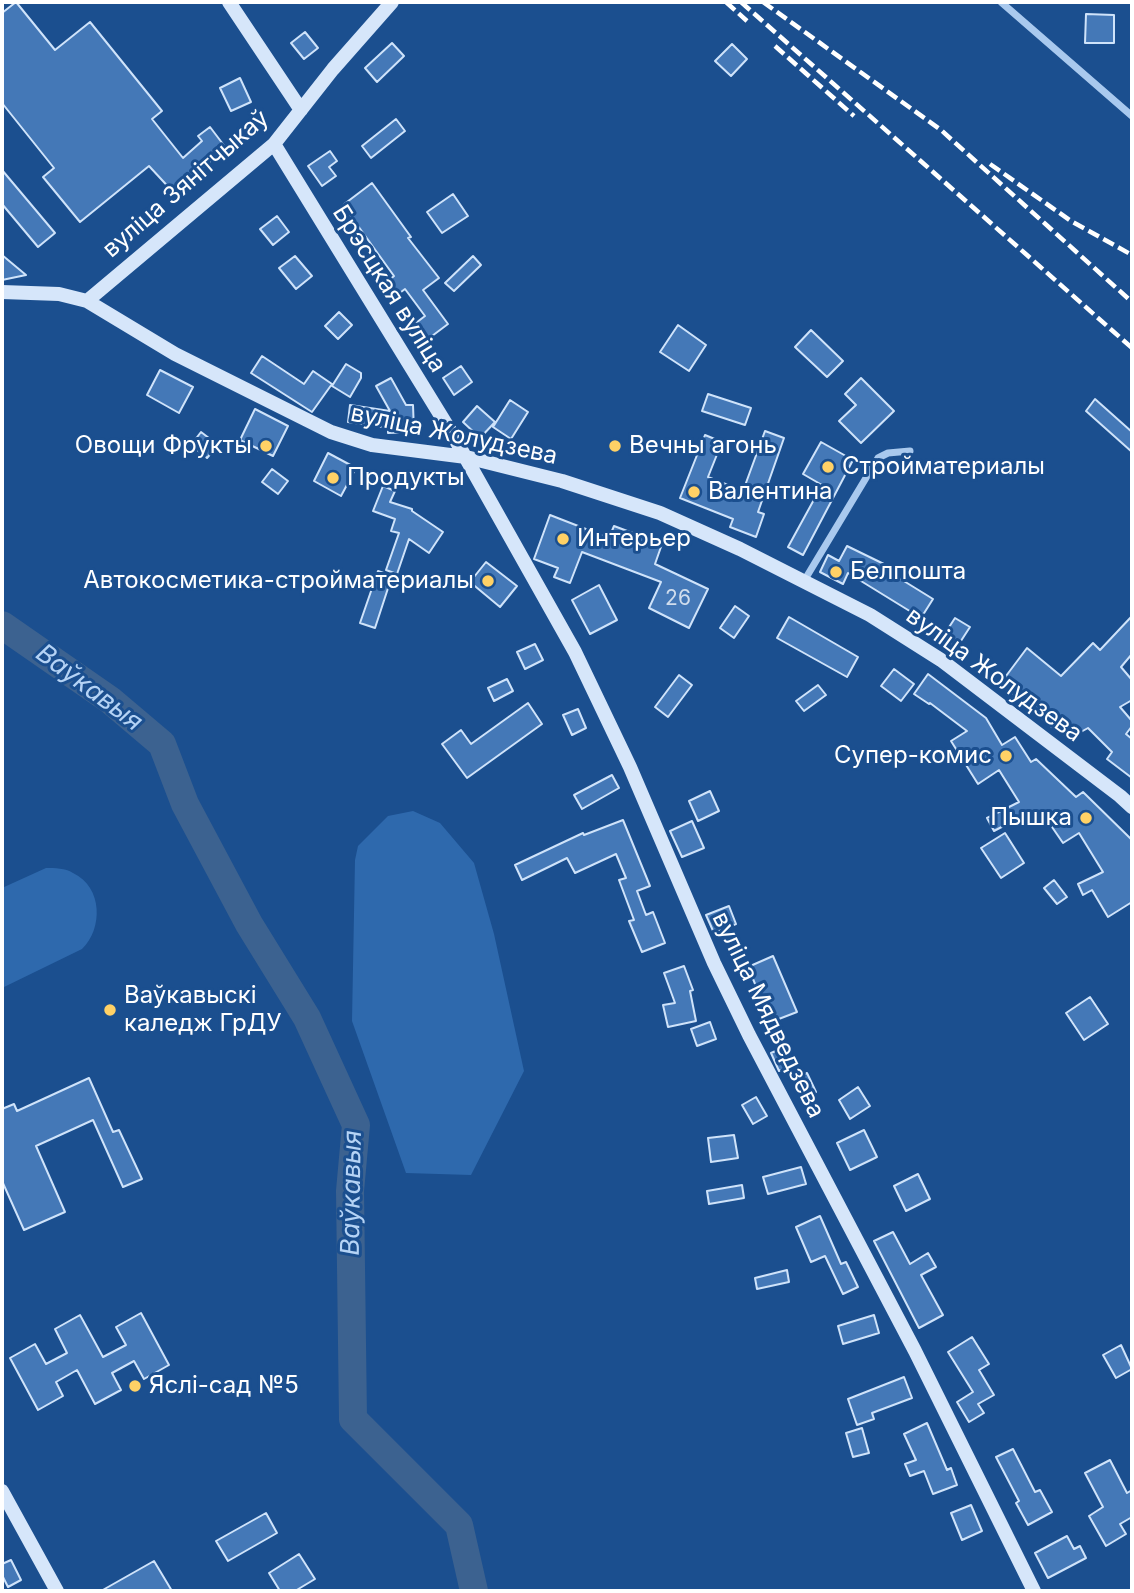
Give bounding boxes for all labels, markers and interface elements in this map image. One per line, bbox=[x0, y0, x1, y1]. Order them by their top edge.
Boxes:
street label: вуліца Зянітчыкаў bbox=[97, 104, 275, 264]
street label: Брэсцкая вуліца bbox=[326, 200, 452, 378]
street label: вуліца Жолудзева bbox=[348, 399, 560, 471]
place label: Овощи Фрукты bbox=[75, 432, 252, 460]
place label: Вечны агонь bbox=[629, 432, 777, 460]
marker: Овощи Фрукты bbox=[258, 438, 274, 454]
marker: Вечны агонь bbox=[607, 438, 623, 454]
place label: Стройматериалы bbox=[842, 453, 1045, 481]
marker: Стройматериалы bbox=[820, 459, 836, 475]
place label: Продукты bbox=[347, 464, 465, 492]
marker: Продукты bbox=[325, 470, 341, 486]
place label: Валентина bbox=[708, 478, 833, 506]
marker: Валентина bbox=[686, 484, 702, 500]
place label: Интерьер bbox=[577, 525, 691, 553]
marker: Интерьер bbox=[555, 531, 571, 547]
place label: Белпошта bbox=[850, 558, 966, 586]
marker: Белпошта bbox=[828, 564, 844, 580]
place label: Автокосметика-стройматериалы bbox=[83, 567, 474, 595]
marker: Автокосметика-стройматериалы bbox=[480, 573, 496, 589]
house number: 26 bbox=[665, 586, 691, 612]
street label: вуліца Жолудзева bbox=[900, 601, 1088, 749]
water label: Ваўкавыя bbox=[30, 638, 148, 738]
place label: Супер-комис bbox=[834, 742, 992, 770]
marker: Супер-комис bbox=[998, 748, 1014, 764]
place label: Пышка bbox=[990, 804, 1072, 832]
marker: Пышка bbox=[1078, 810, 1094, 826]
street label: вуліца Мядведзева bbox=[706, 907, 830, 1123]
place label: Ваўкавыскі каледж ГрДУ bbox=[124, 982, 282, 1038]
marker: Ваўкавыскі каледж ГрДУ bbox=[102, 1002, 118, 1018]
water label: Ваўкавыя bbox=[335, 1130, 369, 1256]
place label: Яслі-сад №5 bbox=[149, 1372, 299, 1400]
marker: Яслі-сад №5 bbox=[127, 1378, 143, 1394]

